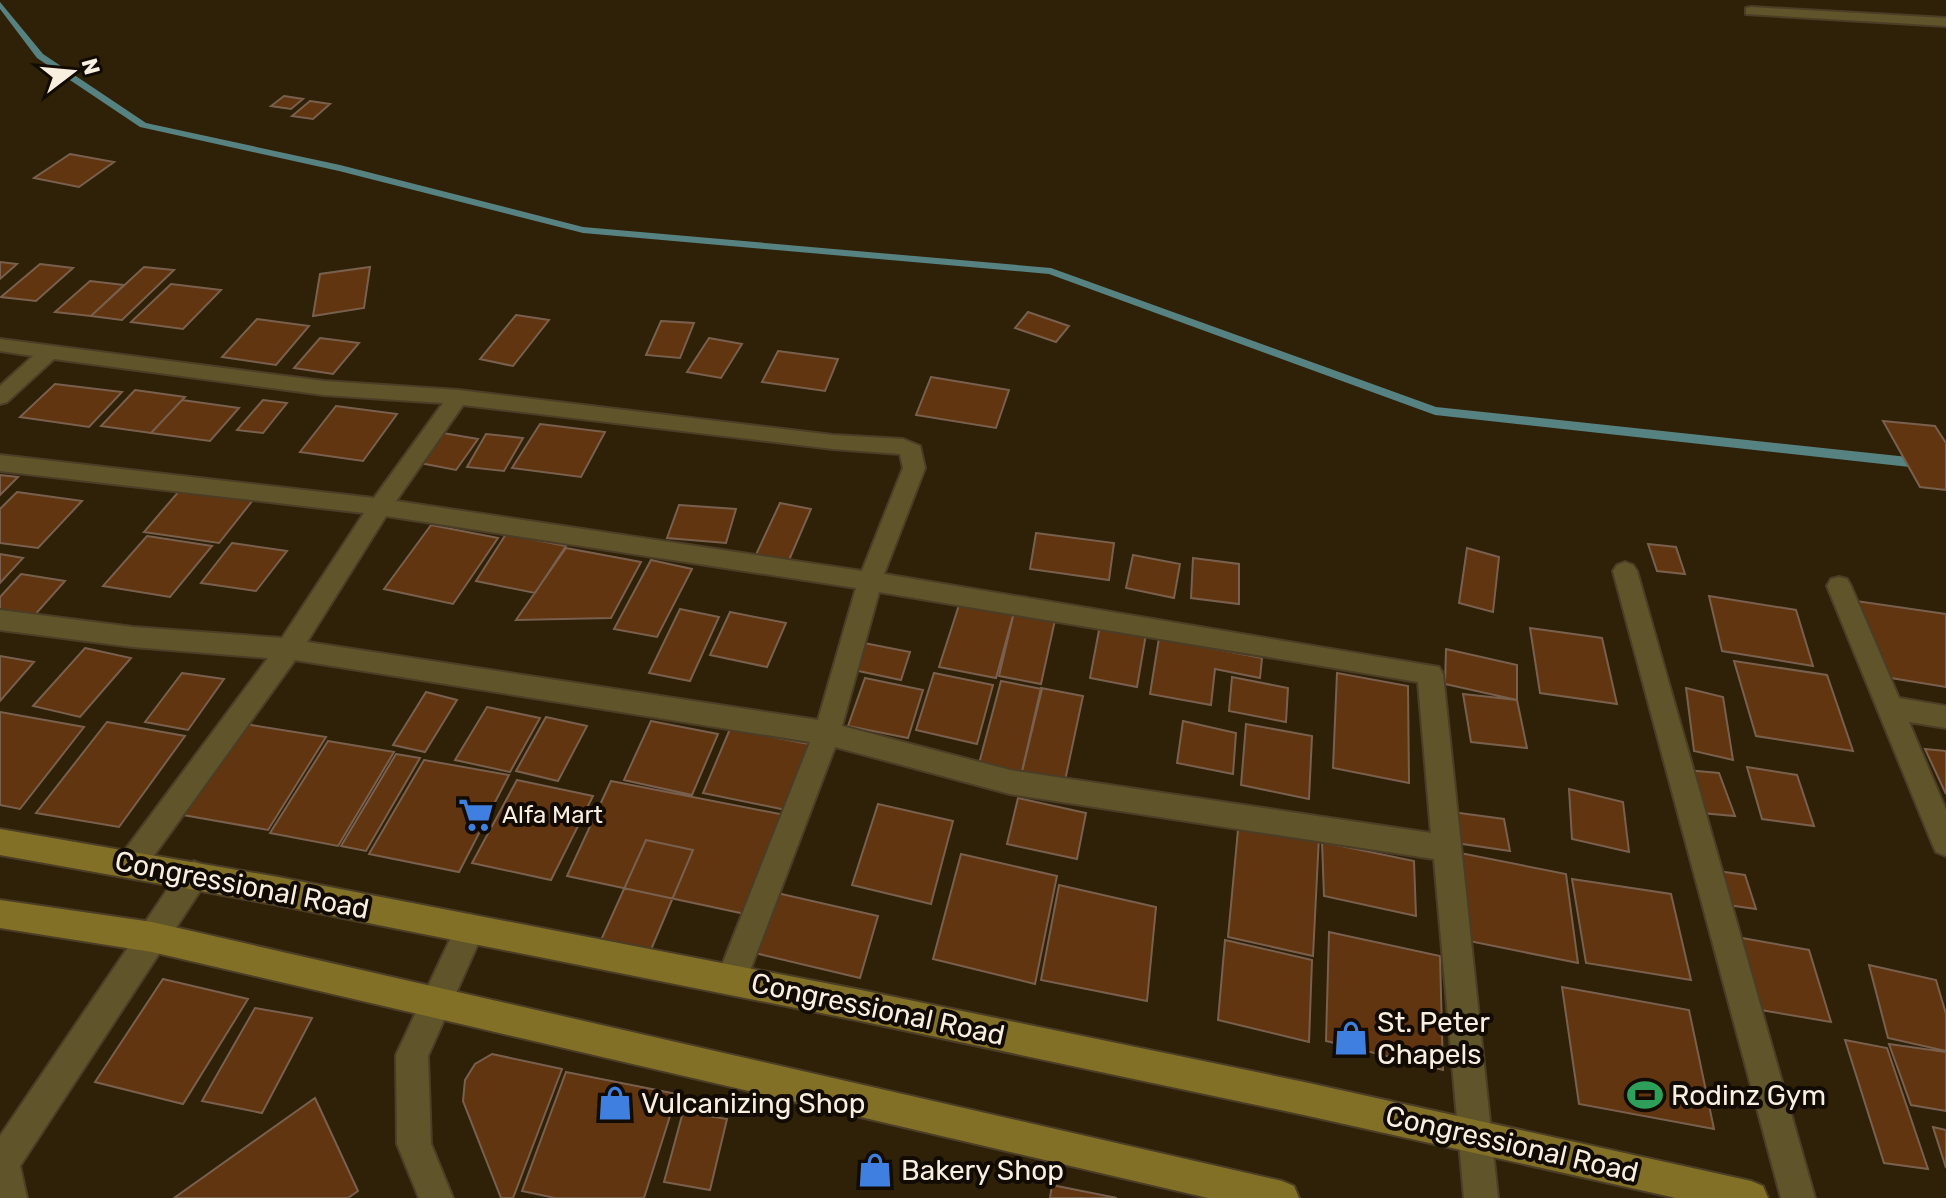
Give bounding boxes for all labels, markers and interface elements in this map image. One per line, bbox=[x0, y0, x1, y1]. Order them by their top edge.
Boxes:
north arrow bbox=[32, 32, 112, 112]
text: N bbox=[76, 55, 106, 78]
supermarket icon: Alfa Mart bbox=[457, 796, 495, 834]
place label: Alfa Mart bbox=[502, 801, 603, 829]
street label: Congressional Road bbox=[112, 844, 372, 926]
street label: Congressional Road bbox=[748, 966, 1008, 1052]
place label: St. Peter Chapels bbox=[1377, 1006, 1490, 1071]
shop icon: St. Peter Chapels bbox=[1332, 1019, 1370, 1057]
sports icon: Rodinz Gym bbox=[1626, 1076, 1664, 1114]
place label: Rodinz Gym bbox=[1671, 1079, 1826, 1112]
shop icon: Vulcanizing Shop bbox=[596, 1084, 634, 1122]
place label: Vulcanizing Shop bbox=[641, 1087, 865, 1120]
street label: Congressional Road bbox=[1382, 1099, 1642, 1189]
shop icon: Bakery Shop bbox=[856, 1151, 894, 1189]
place label: Bakery Shop bbox=[901, 1154, 1064, 1187]

